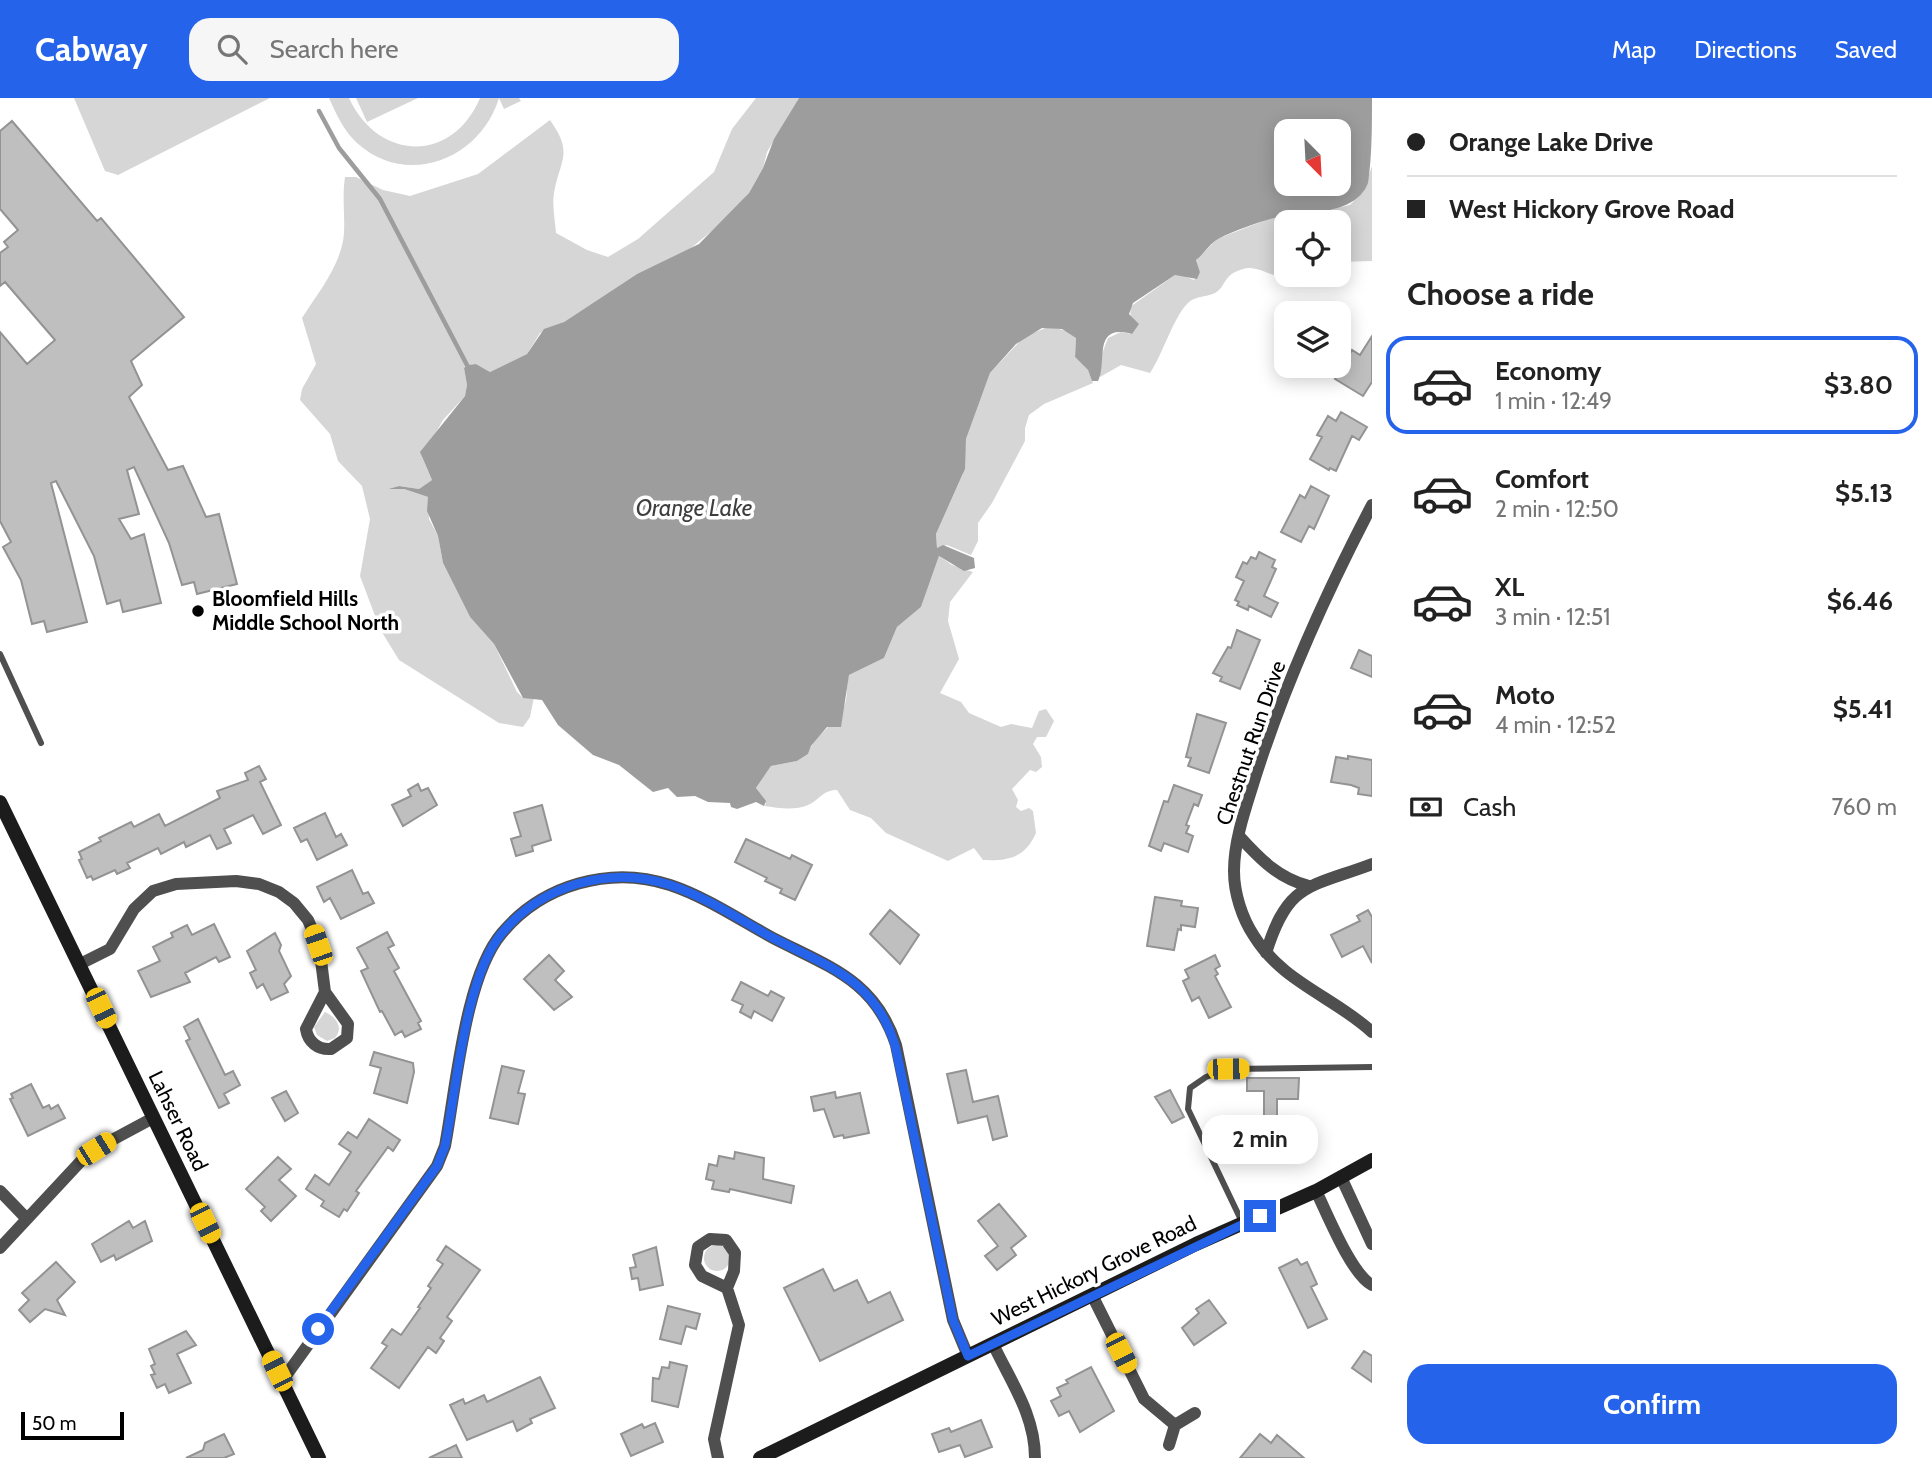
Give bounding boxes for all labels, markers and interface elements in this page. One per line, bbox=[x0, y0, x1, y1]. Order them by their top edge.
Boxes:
search box bbox=[189, 18, 679, 81]
text: Cabway bbox=[35, 29, 147, 69]
icon: search bbox=[213, 30, 251, 68]
text: Search here bbox=[269, 33, 399, 65]
text: Map bbox=[1612, 35, 1656, 64]
text: Directions bbox=[1694, 35, 1797, 64]
text: Saved bbox=[1835, 35, 1897, 64]
north arrow bbox=[1274, 119, 1351, 196]
map controls bbox=[1274, 119, 1351, 378]
text: Orange Lake Drive bbox=[1449, 126, 1653, 158]
text: West Hickory Grove Road bbox=[1449, 193, 1735, 225]
button: locate bbox=[1274, 210, 1351, 287]
text: Choose a ride bbox=[1407, 274, 1594, 313]
button: layers bbox=[1274, 301, 1351, 378]
icon: car bbox=[1411, 354, 1474, 417]
text: Economy bbox=[1495, 355, 1601, 387]
text: $3.80 bbox=[1824, 369, 1893, 401]
text: 1 min · 12:49 bbox=[1495, 387, 1612, 415]
icon: car bbox=[1411, 462, 1474, 525]
text: Comfort bbox=[1495, 463, 1589, 495]
text: $5.13 bbox=[1835, 477, 1893, 509]
water label: Orange Lake bbox=[636, 494, 752, 522]
text: 2 min · 12:50 bbox=[1495, 495, 1619, 523]
icon: car bbox=[1411, 570, 1474, 633]
text: XL bbox=[1495, 571, 1524, 603]
text: $6.46 bbox=[1827, 585, 1893, 617]
place label: Bloomfield Hills Middle School North bbox=[212, 586, 399, 635]
marker: Bloomfield Hills Middle School North bbox=[190, 603, 206, 619]
text: 3 min · 12:51 bbox=[1495, 603, 1611, 631]
street label: Chestnut Run Drive bbox=[1211, 657, 1290, 828]
icon: car bbox=[1411, 678, 1474, 741]
text: Moto bbox=[1495, 679, 1555, 711]
text: $5.41 bbox=[1833, 693, 1893, 725]
text: 4 min · 12:52 bbox=[1495, 711, 1616, 739]
icon: cash bbox=[1407, 788, 1445, 826]
text: Cash bbox=[1463, 791, 1516, 823]
text: 760 m bbox=[1832, 793, 1897, 821]
car bbox=[302, 922, 335, 968]
car bbox=[83, 985, 120, 1031]
car bbox=[1207, 1058, 1250, 1080]
street label: Lahser Road bbox=[143, 1067, 213, 1175]
callout: 2 min bbox=[1202, 1114, 1318, 1164]
text: 2 min bbox=[1232, 1125, 1288, 1153]
car bbox=[73, 1129, 120, 1169]
car bbox=[187, 1200, 224, 1246]
route end bbox=[1244, 1200, 1276, 1232]
street label: West Hickory Grove Road bbox=[988, 1210, 1200, 1331]
route start bbox=[302, 1313, 334, 1345]
car bbox=[1103, 1330, 1140, 1376]
car bbox=[259, 1348, 296, 1394]
button: Confirm bbox=[1407, 1364, 1897, 1444]
scale bar bbox=[21, 1409, 124, 1441]
text: 50 m bbox=[32, 1412, 76, 1435]

